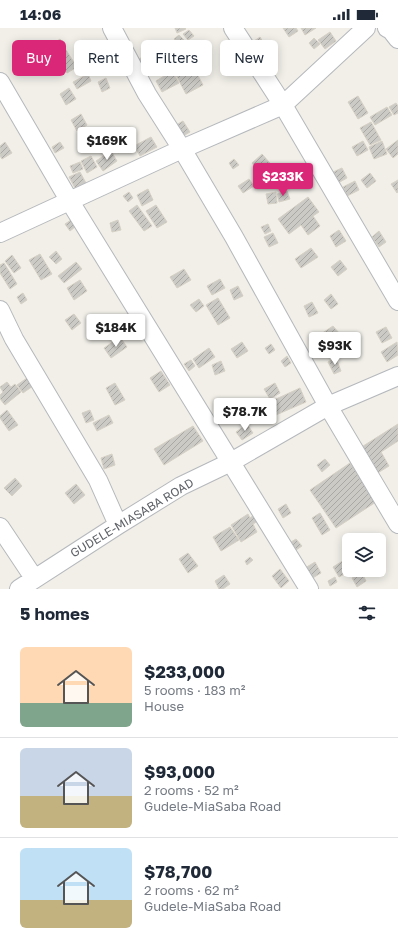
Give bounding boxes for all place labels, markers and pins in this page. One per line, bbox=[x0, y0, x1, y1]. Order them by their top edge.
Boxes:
pin: $169K bbox=[79, 127, 135, 161]
pin: $233K bbox=[255, 163, 311, 197]
pin: $184K bbox=[88, 314, 144, 348]
pin: $93K bbox=[311, 332, 359, 366]
pin: $78.7K bbox=[212, 398, 278, 432]

